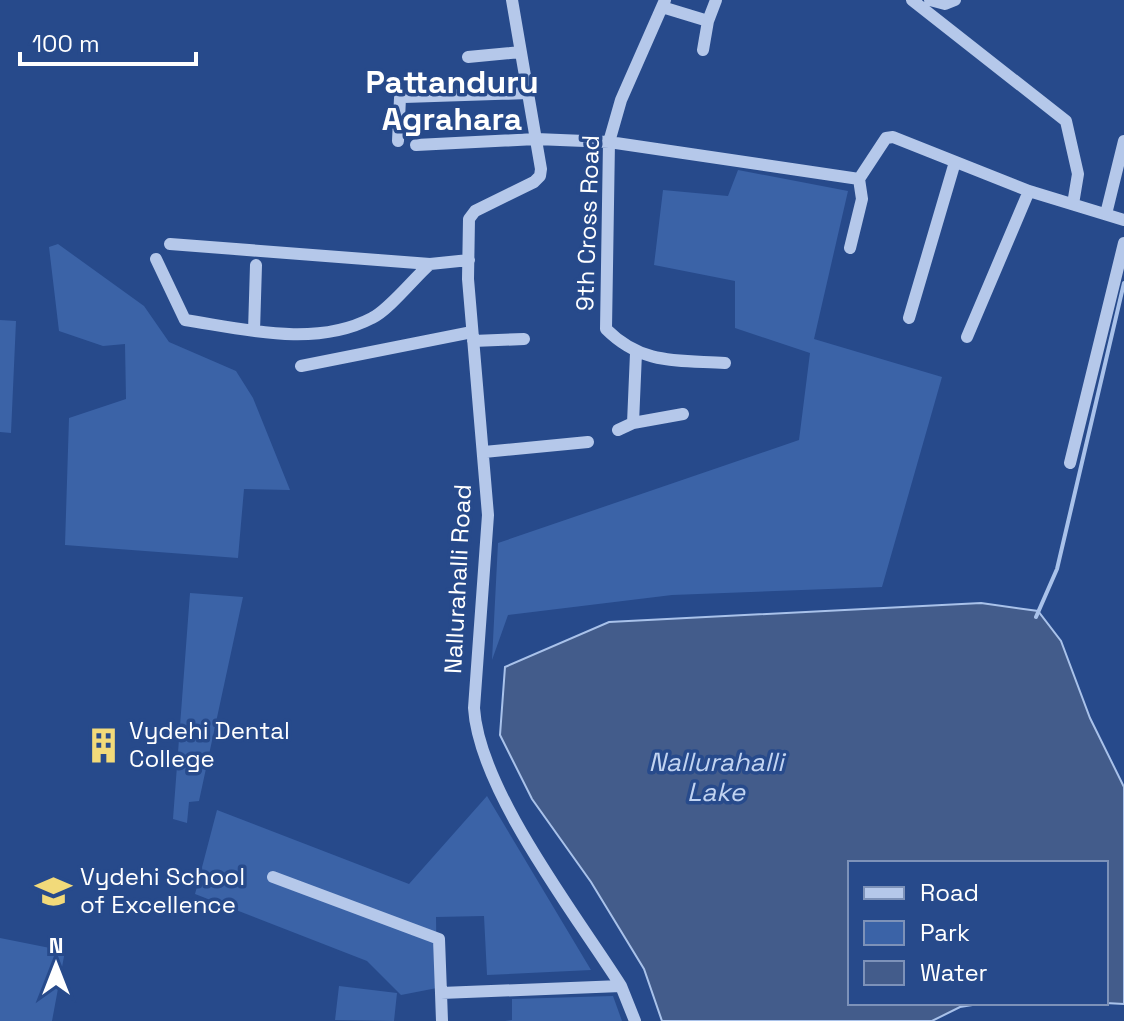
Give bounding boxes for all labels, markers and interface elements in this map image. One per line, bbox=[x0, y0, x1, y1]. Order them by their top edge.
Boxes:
scale bar bbox=[20, 16, 196, 66]
text: 100 m bbox=[32, 28, 100, 59]
district label: Pattanduru Agrahara bbox=[365, 62, 539, 139]
street label: 9th Cross Road bbox=[569, 135, 606, 311]
street label: Nallurahalli Road bbox=[437, 483, 478, 675]
place label: Vydehi Dental College bbox=[129, 715, 290, 774]
building icon: Vydehi Dental College bbox=[84, 726, 122, 764]
water label: Nallurahalli Lake bbox=[648, 745, 786, 809]
place label: Vydehi School of Excellence bbox=[80, 861, 245, 920]
legend bbox=[848, 861, 1108, 1005]
school or university icon: Vydehi School of Excellence bbox=[35, 872, 73, 910]
text: Road bbox=[920, 877, 979, 908]
text: Park bbox=[920, 917, 970, 948]
north arrow bbox=[16, 925, 96, 1005]
text: N bbox=[49, 931, 63, 959]
text: Water bbox=[920, 957, 988, 988]

